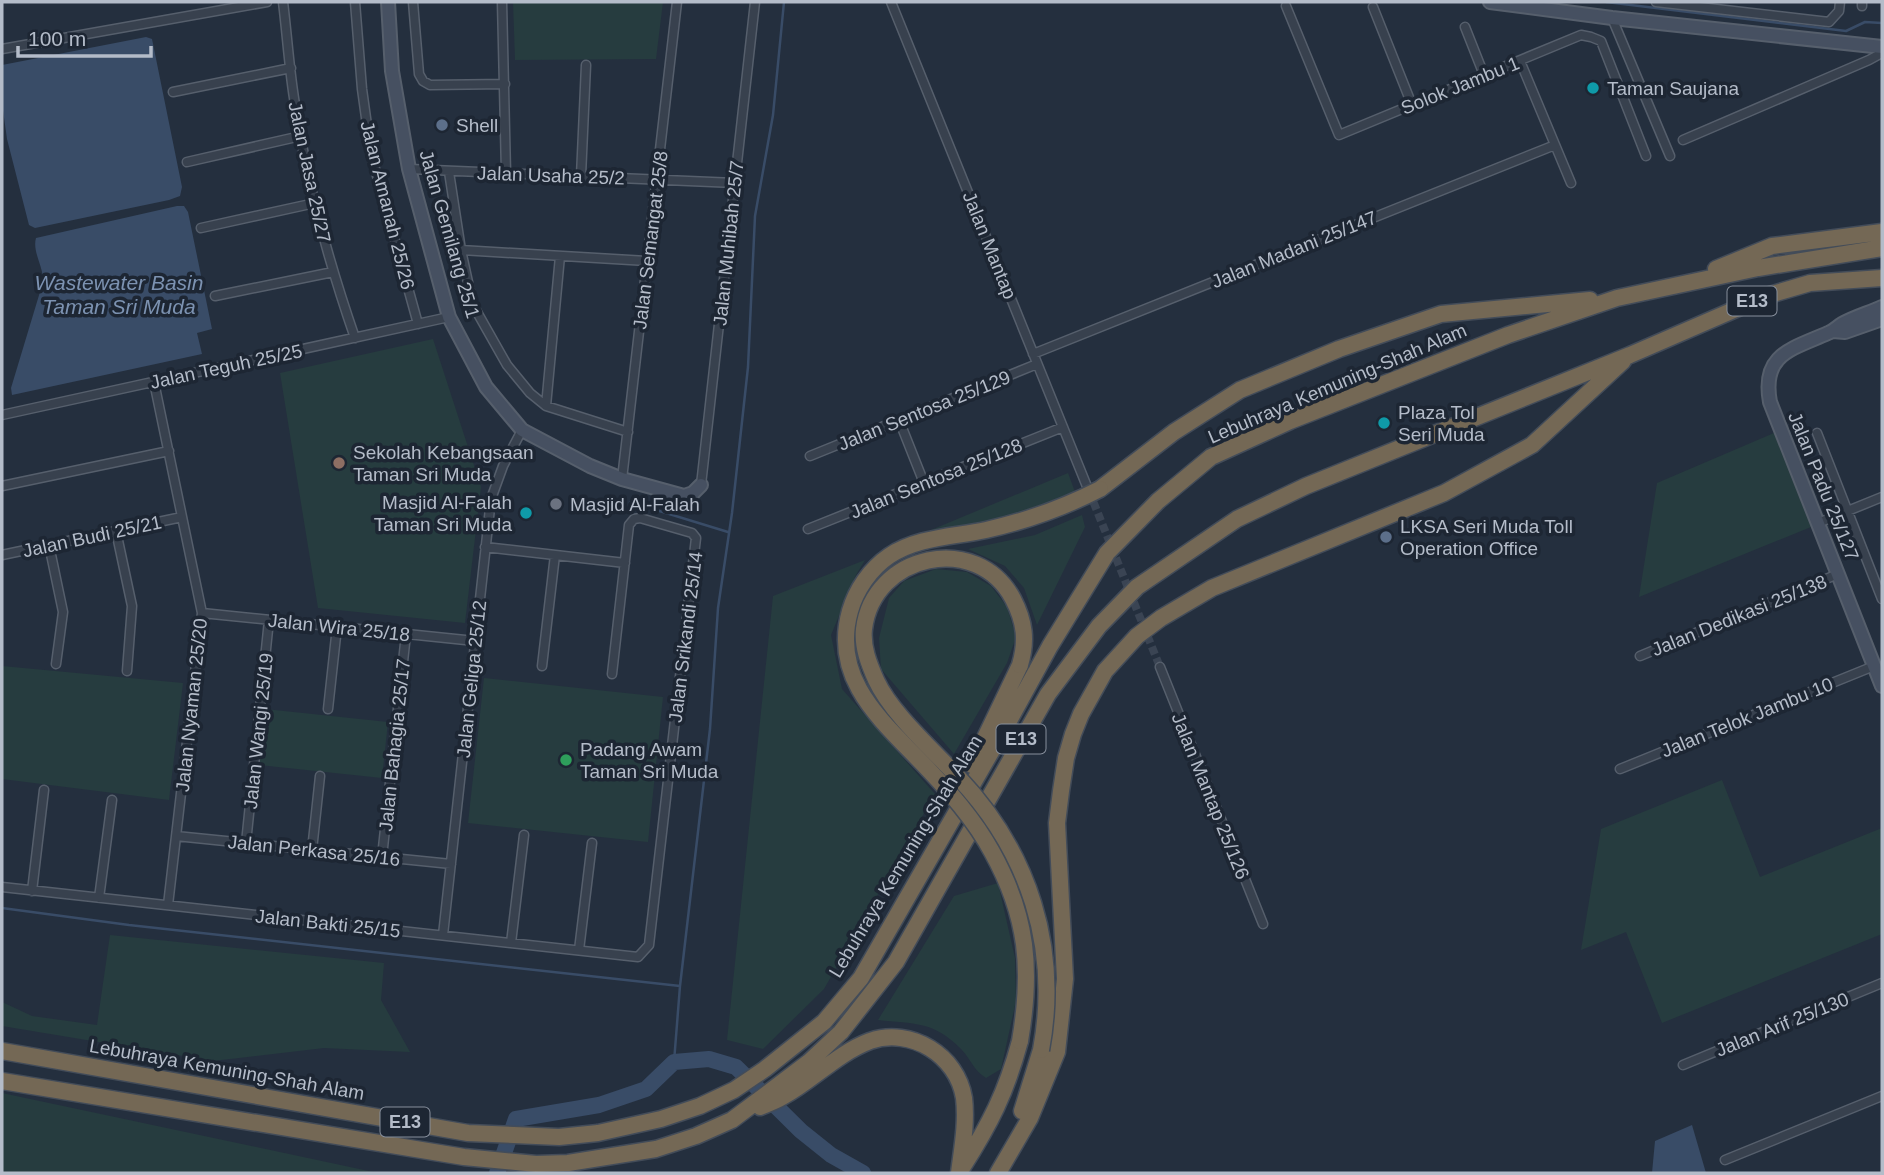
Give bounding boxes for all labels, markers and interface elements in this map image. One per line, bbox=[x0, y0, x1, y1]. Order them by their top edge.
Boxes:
scale bar bbox=[18, 14, 150, 58]
text: 100 m bbox=[28, 27, 86, 50]
street label: Solok Jambu 1 bbox=[1398, 52, 1522, 119]
place label: Taman Saujana bbox=[1607, 78, 1739, 99]
marker: Taman Saujana bbox=[1585, 80, 1601, 96]
street label: Jalan Jasa 25/27 bbox=[284, 100, 335, 245]
place label: Shell bbox=[456, 115, 498, 136]
marker: Shell bbox=[434, 117, 450, 133]
street label: Jalan Amanah 25/26 bbox=[356, 119, 419, 292]
street label: Jalan Gemilang 25/1 bbox=[415, 147, 484, 321]
street label: Jalan Semangat 25/8 bbox=[629, 150, 672, 330]
street label: Jalan Muhibah 25/7 bbox=[709, 159, 748, 327]
street label: Jalan Usaha 25/2 bbox=[477, 162, 625, 189]
street label: Jalan Mantap bbox=[958, 188, 1021, 302]
street label: Jalan Madani 25/147 bbox=[1208, 207, 1380, 292]
water label: Wastewater Basin Taman Sri Muda bbox=[35, 271, 203, 318]
road number: E13 bbox=[1728, 286, 1776, 316]
street label: Lebuhraya Kemuning-Shah Alam bbox=[1205, 319, 1470, 448]
street label: Jalan Teguh 25/25 bbox=[148, 340, 304, 393]
street label: Jalan Sentosa 25/129 bbox=[835, 366, 1013, 455]
place label: Plaza Tol Seri Muda bbox=[1398, 402, 1485, 445]
street label: Jalan Padu 25/127 bbox=[1784, 409, 1863, 564]
marker: Plaza Tol Seri Muda bbox=[1376, 415, 1392, 431]
street label: Jalan Sentosa 25/128 bbox=[847, 434, 1025, 523]
place label: Sekolah Kebangsaan Taman Sri Muda bbox=[353, 442, 534, 485]
marker: Sekolah Kebangsaan Taman Sri Muda bbox=[331, 455, 347, 471]
place label: Masjid Al-Falah Taman Sri Muda bbox=[374, 492, 512, 535]
place label: Masjid Al-Falah bbox=[570, 494, 700, 515]
marker: Masjid Al-Falah bbox=[548, 496, 564, 512]
marker: Masjid Al-Falah Taman Sri Muda bbox=[518, 505, 534, 521]
street label: Jalan Budi 25/21 bbox=[21, 512, 164, 561]
place label: LKSA Seri Muda Toll Operation Office bbox=[1400, 516, 1573, 559]
marker: LKSA Seri Muda Toll Operation Office bbox=[1378, 529, 1394, 545]
street label: Jalan Srikandi 25/14 bbox=[665, 550, 706, 724]
street label: Jalan Dedikasi 25/138 bbox=[1649, 571, 1830, 660]
street label: Jalan Geliga 25/12 bbox=[453, 599, 490, 759]
street label: Jalan Wira 25/18 bbox=[267, 610, 411, 645]
street label: Jalan Nyaman 25/20 bbox=[172, 617, 211, 793]
street label: Jalan Wangi 25/19 bbox=[240, 652, 277, 810]
street label: Jalan Bahagia 25/17 bbox=[375, 658, 414, 832]
street label: Jalan Telok Jambu 10 bbox=[1658, 673, 1836, 762]
street label: Jalan Mantap 25/126 bbox=[1168, 710, 1254, 882]
road number: E13 bbox=[996, 724, 1046, 754]
street label: Lebuhraya Kemuning-Shah Alam bbox=[825, 731, 986, 981]
place label: Padang Awam Taman Sri Muda bbox=[580, 739, 719, 782]
marker: Padang Awam Taman Sri Muda bbox=[558, 752, 574, 768]
street label: Jalan Perkasa 25/16 bbox=[227, 831, 401, 870]
street label: Jalan Bakti 25/15 bbox=[254, 905, 402, 942]
street label: Jalan Arif 25/130 bbox=[1713, 988, 1852, 1061]
street label: Lebuhraya Kemuning-Shah Alam bbox=[88, 1035, 366, 1104]
road number: E13 bbox=[380, 1107, 430, 1136]

